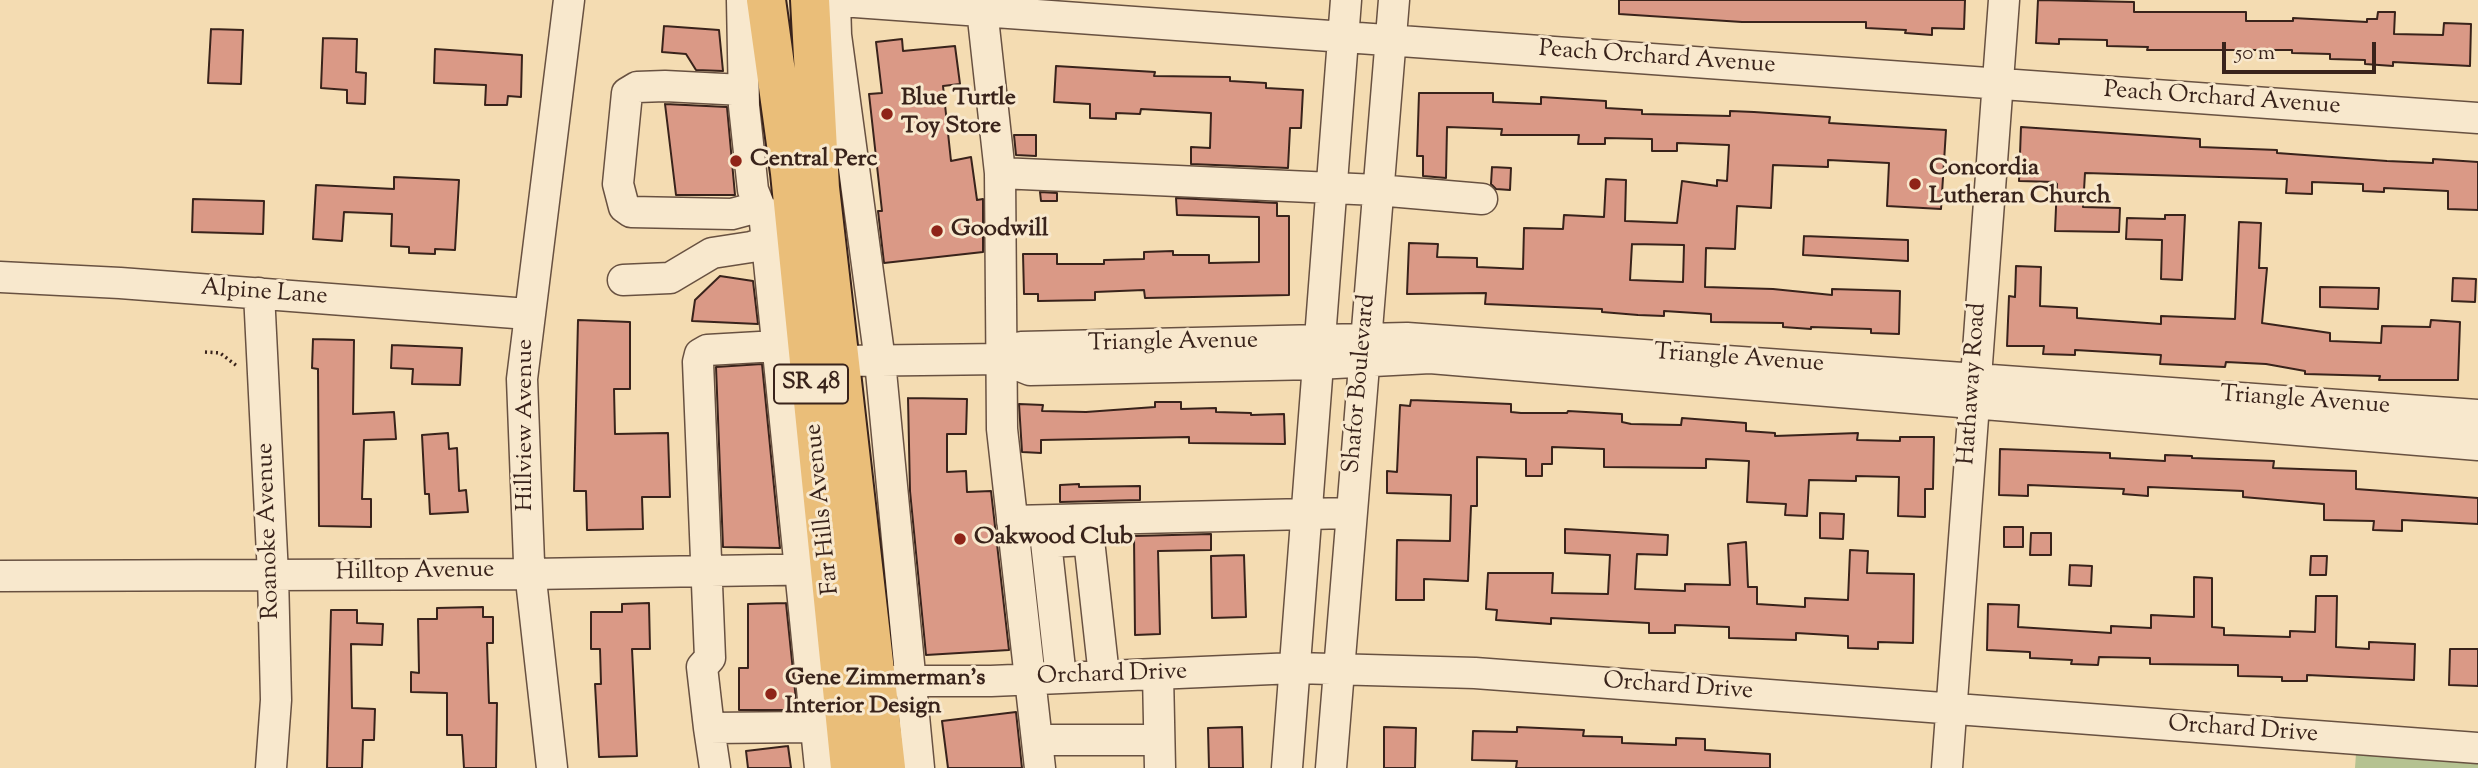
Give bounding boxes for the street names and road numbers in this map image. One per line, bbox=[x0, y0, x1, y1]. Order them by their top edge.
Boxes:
street label: Peach Orchard Avenue bbox=[1538, 36, 1776, 82]
street label: Peach Orchard Avenue bbox=[2103, 77, 2341, 123]
street label: Alpine Lane bbox=[200, 275, 328, 313]
street label: Shafor Boulevard bbox=[1339, 293, 1383, 475]
street label: Hathaway Road bbox=[1954, 302, 1994, 466]
street label: Triangle Avenue bbox=[1088, 328, 1258, 360]
street label: Hillview Avenue bbox=[513, 339, 541, 511]
street label: Triangle Avenue bbox=[1653, 340, 1825, 380]
road number: SR 48 bbox=[774, 364, 848, 404]
street label: Triangle Avenue bbox=[2219, 382, 2391, 422]
street label: Far Hills Avenue bbox=[801, 422, 847, 596]
street label: Roanoke Avenue bbox=[253, 442, 287, 620]
street label: Hilltop Avenue bbox=[335, 557, 495, 589]
street label: Orchard Drive bbox=[1036, 659, 1188, 693]
street label: Orchard Drive bbox=[1602, 668, 1754, 708]
street label: Orchard Drive bbox=[2167, 711, 2319, 751]

